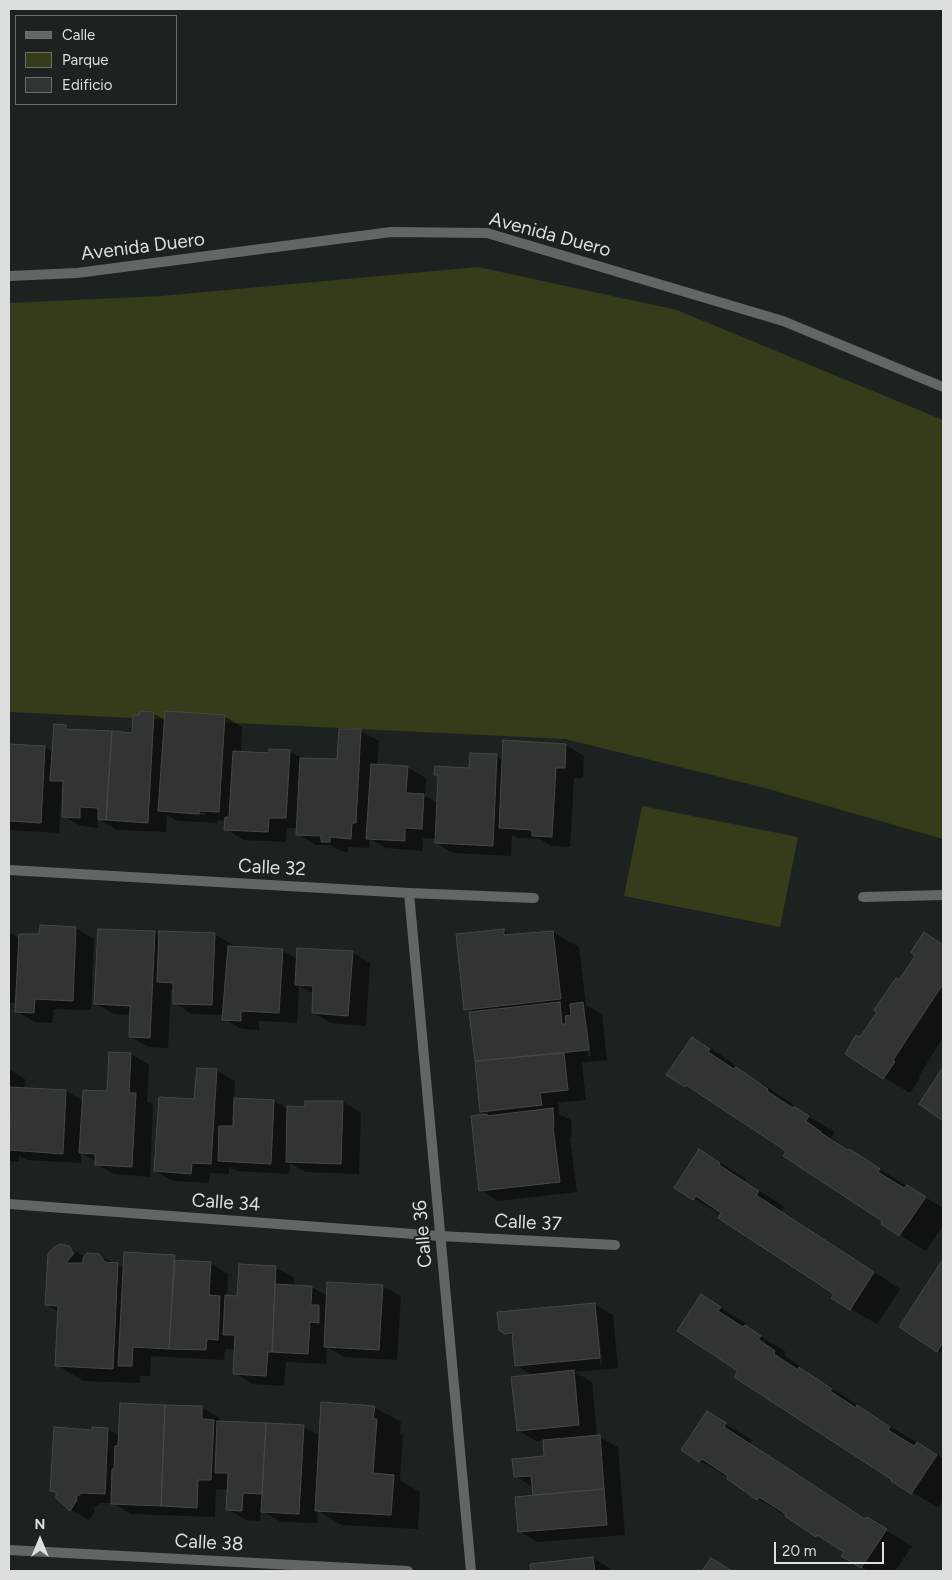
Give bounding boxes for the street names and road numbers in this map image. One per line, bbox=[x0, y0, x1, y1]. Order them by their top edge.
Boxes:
street label: Avenida Duero bbox=[487, 208, 613, 262]
street label: Avenida Duero bbox=[80, 228, 206, 266]
street label: Calle 32 bbox=[238, 855, 306, 881]
street label: Calle 34 bbox=[191, 1189, 261, 1217]
street label: Calle 36 bbox=[409, 1199, 437, 1269]
street label: Calle 37 bbox=[494, 1210, 562, 1236]
street label: Calle 38 bbox=[174, 1530, 244, 1556]

